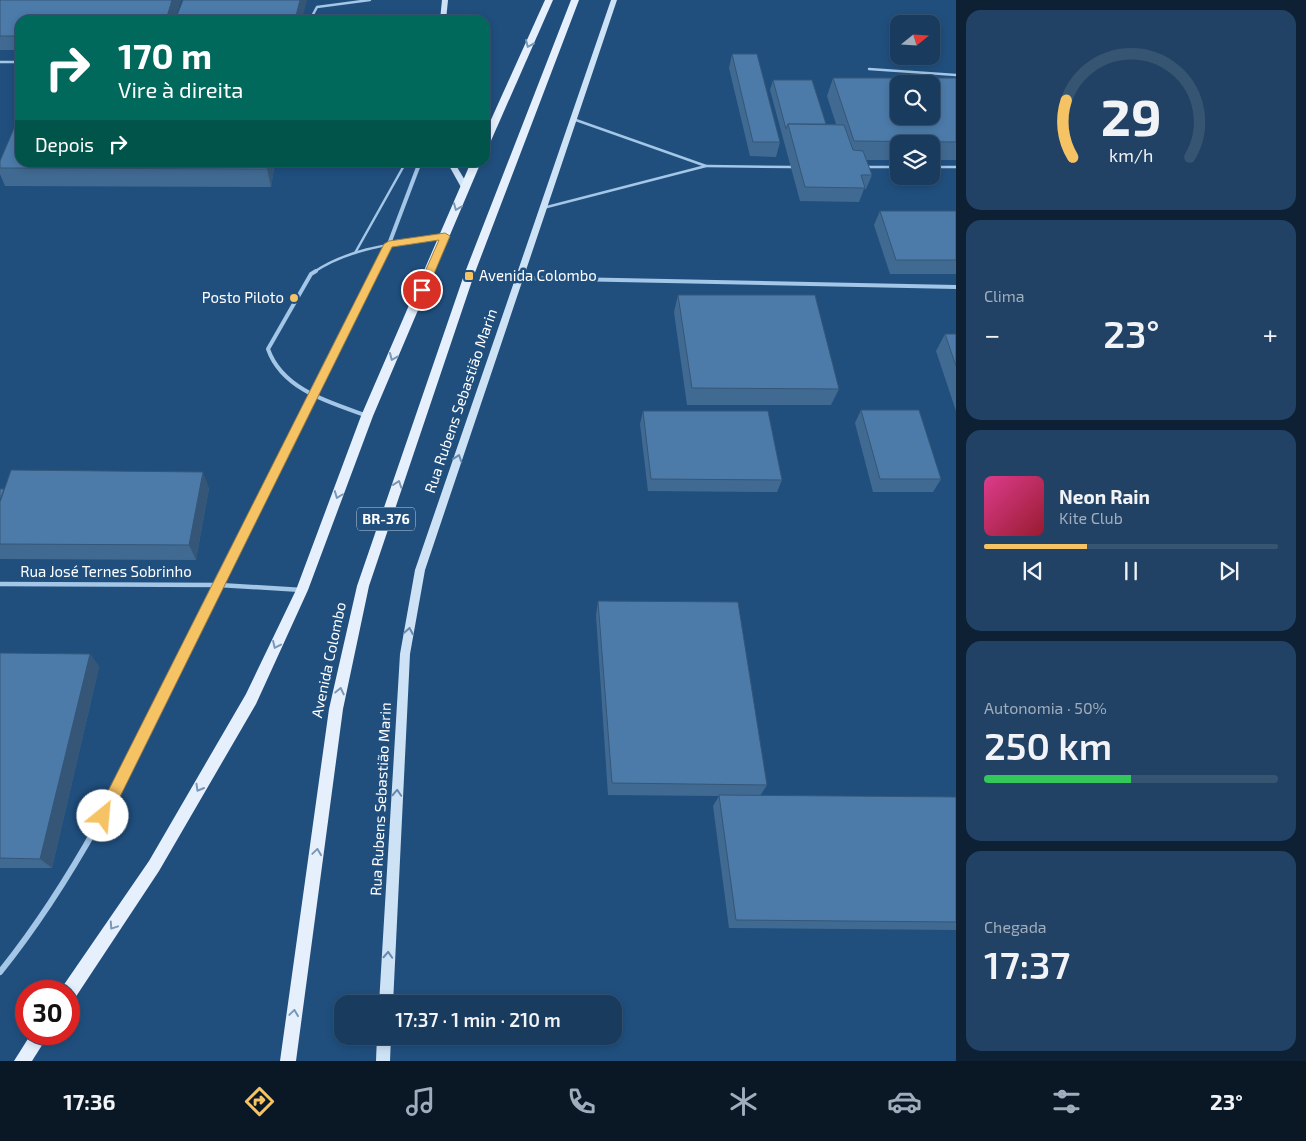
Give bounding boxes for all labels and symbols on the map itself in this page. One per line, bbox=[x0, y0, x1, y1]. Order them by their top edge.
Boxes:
north arrow bbox=[890, 15, 940, 65]
one-way arrow bbox=[525, 39, 536, 48]
one-way arrow bbox=[453, 202, 463, 211]
place label: Avenida Colombo bbox=[479, 266, 597, 284]
pin bbox=[401, 269, 443, 311]
marker: Avenida Colombo bbox=[463, 270, 475, 282]
place label: Posto Piloto bbox=[202, 288, 284, 306]
marker: Posto Piloto bbox=[288, 292, 300, 304]
street label: Rua Rubens Sebastião Marin bbox=[420, 306, 500, 495]
one-way arrow bbox=[389, 352, 400, 361]
one-way arrow bbox=[452, 455, 462, 463]
one-way arrow bbox=[392, 481, 402, 489]
one-way arrow bbox=[334, 490, 344, 498]
road number: BR-376 bbox=[357, 508, 415, 530]
street label: Rua José Ternes Sobrinho bbox=[20, 562, 192, 580]
street label: Avenida Colombo bbox=[307, 600, 349, 719]
one-way arrow bbox=[403, 627, 413, 635]
one-way arrow bbox=[272, 640, 283, 649]
one-way arrow bbox=[334, 687, 345, 695]
street label: Rua Rubens Sebastião Marin bbox=[366, 702, 394, 896]
one-way arrow bbox=[196, 782, 206, 791]
position arrow bbox=[76, 789, 128, 841]
one-way arrow bbox=[392, 789, 403, 797]
one-way arrow bbox=[311, 847, 321, 856]
one-way arrow bbox=[110, 920, 120, 929]
one-way arrow bbox=[383, 951, 394, 959]
speed limit sign: 30 bbox=[15, 980, 80, 1045]
one-way arrow bbox=[289, 1008, 299, 1017]

